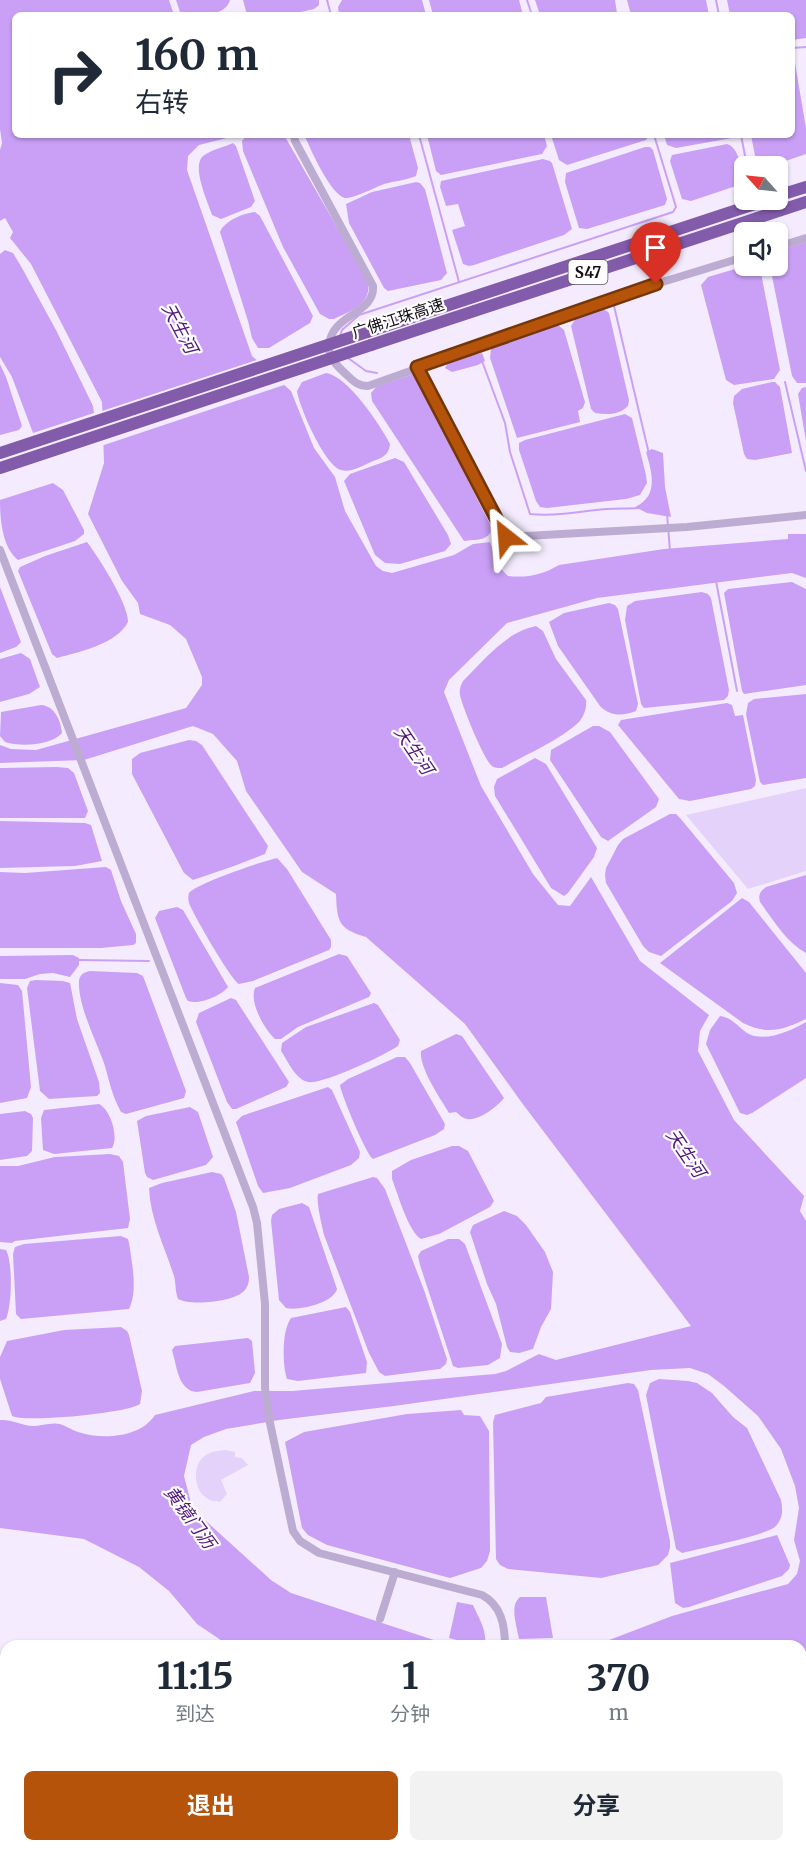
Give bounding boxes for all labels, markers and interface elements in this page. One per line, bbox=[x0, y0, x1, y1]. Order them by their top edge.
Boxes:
text: 160 m bbox=[135, 29, 259, 81]
icon: right bbox=[36, 36, 114, 114]
text: 右转 bbox=[135, 85, 189, 119]
north arrow bbox=[734, 156, 788, 210]
map controls bbox=[734, 156, 788, 276]
pin bbox=[630, 222, 681, 284]
button: sound bbox=[734, 222, 788, 276]
icon: arrive bbox=[639, 231, 672, 264]
road number: S47 bbox=[568, 260, 608, 284]
street label: 广佛江珠高速 bbox=[349, 294, 447, 342]
water label: 天生河 bbox=[157, 299, 204, 360]
position arrow bbox=[474, 505, 538, 569]
water label: 天生河 bbox=[389, 721, 440, 781]
water label: 天生河 bbox=[661, 1124, 712, 1184]
water label: 黄镜门沥 bbox=[160, 1481, 222, 1555]
text: 11:15 bbox=[157, 1654, 234, 1699]
text: 1 bbox=[402, 1654, 419, 1699]
text: 370 bbox=[587, 1656, 650, 1701]
text: m bbox=[609, 1700, 629, 1725]
text: 到达 bbox=[175, 1701, 215, 1726]
text: 分钟 bbox=[390, 1701, 430, 1726]
button: 退出 bbox=[24, 1771, 398, 1840]
button: 分享 bbox=[410, 1771, 783, 1840]

